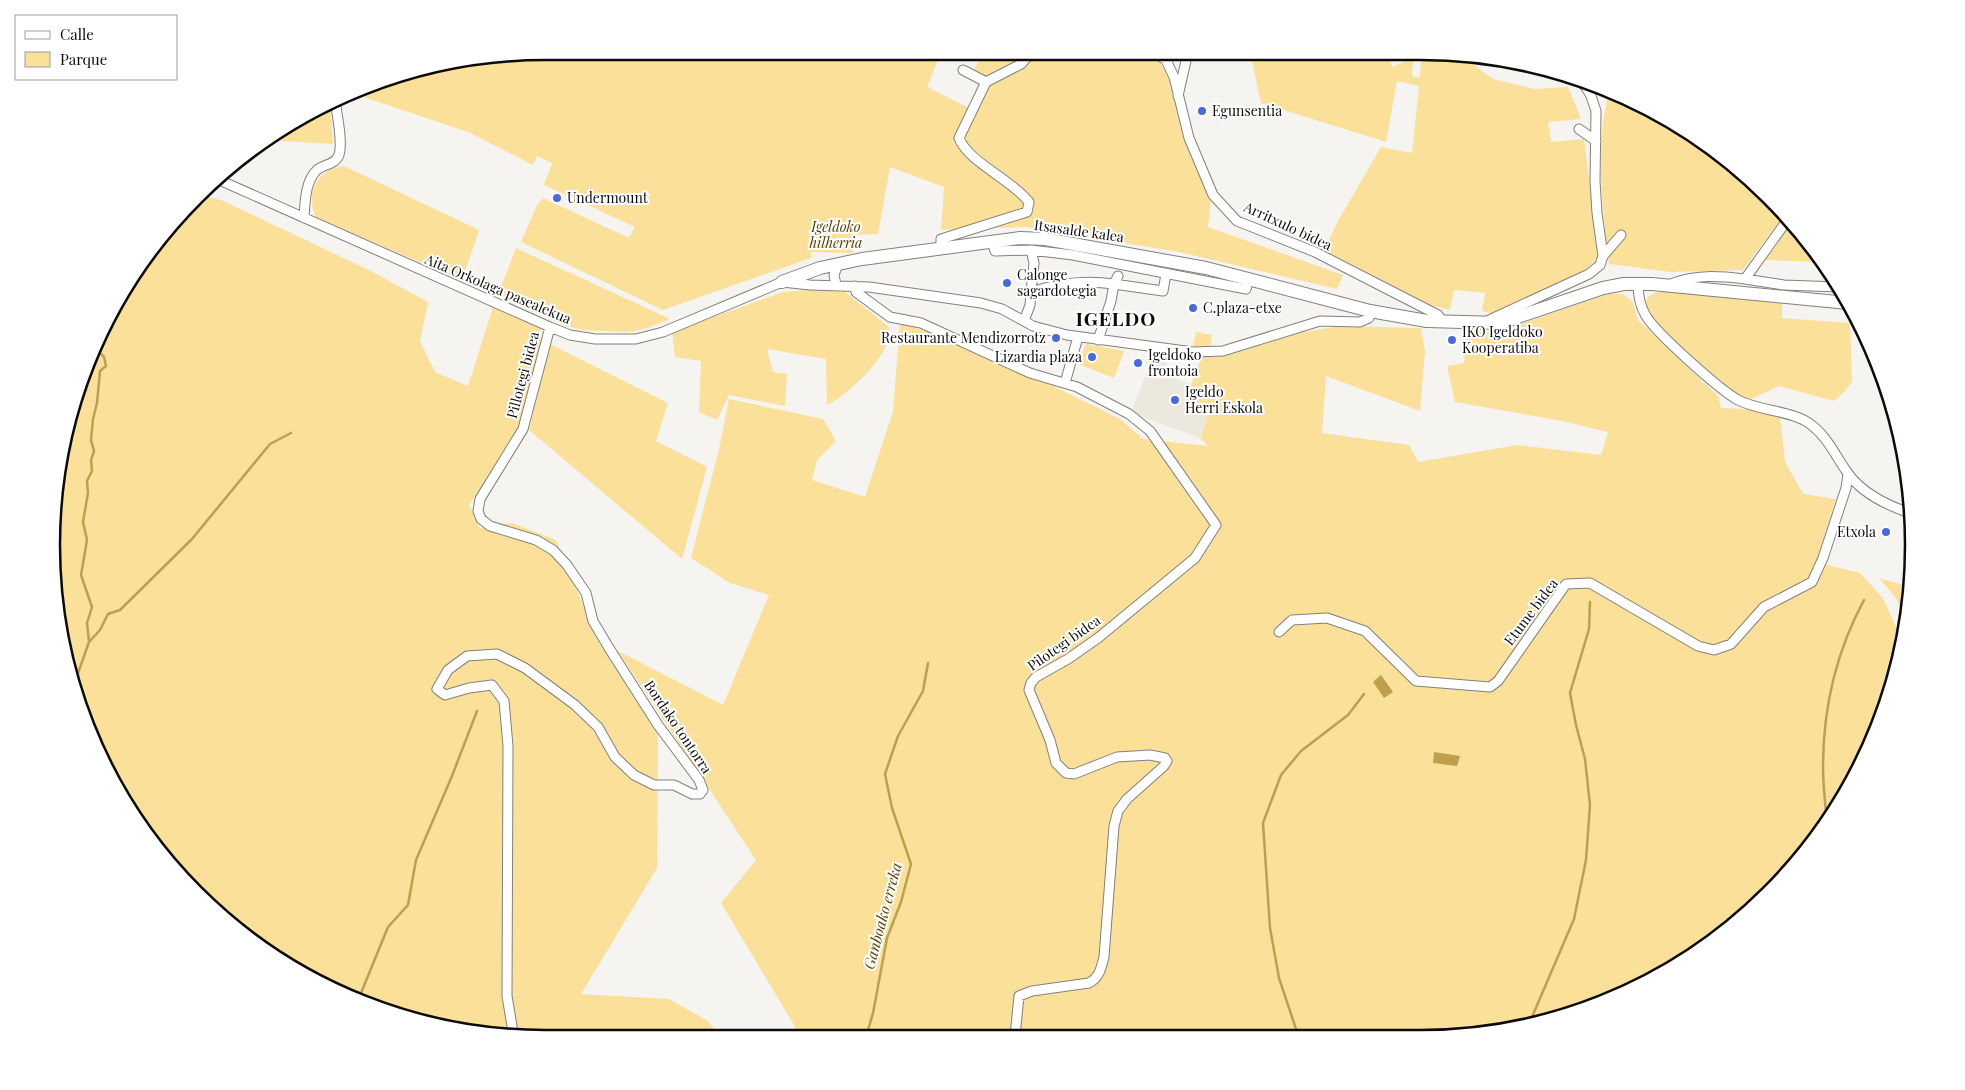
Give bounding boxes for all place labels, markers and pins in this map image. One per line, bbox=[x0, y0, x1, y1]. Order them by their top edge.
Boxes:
place label: Egunsentia bbox=[1212, 101, 1282, 120]
marker: Egunsentia bbox=[1196, 105, 1208, 117]
place label: Undermount bbox=[567, 188, 649, 207]
marker: Undermount bbox=[551, 192, 563, 204]
place label: Calonge sagardotegia bbox=[1017, 265, 1097, 300]
marker: Calonge sagardotegia bbox=[1001, 277, 1013, 289]
place label: C.plaza-etxe bbox=[1203, 298, 1282, 317]
marker: C.plaza-etxe bbox=[1187, 302, 1199, 314]
place label: IKO Igeldoko Kooperatiba bbox=[1462, 322, 1543, 357]
place label: Restaurante Mendizorrotz bbox=[881, 328, 1046, 347]
marker: Restaurante Mendizorrotz bbox=[1050, 332, 1062, 344]
marker: IKO Igeldoko Kooperatiba bbox=[1446, 334, 1458, 346]
place label: Igeldoko frontoia bbox=[1148, 345, 1202, 380]
place label: Lizardia plaza bbox=[995, 347, 1082, 366]
marker: Lizardia plaza bbox=[1086, 351, 1098, 363]
marker: Igeldoko frontoia bbox=[1132, 357, 1144, 369]
place label: Igeldo Herri Eskola bbox=[1185, 382, 1263, 417]
marker: Igeldo Herri Eskola bbox=[1169, 394, 1181, 406]
place label: Etxola bbox=[1837, 522, 1876, 541]
marker: Etxola bbox=[1880, 526, 1892, 538]

